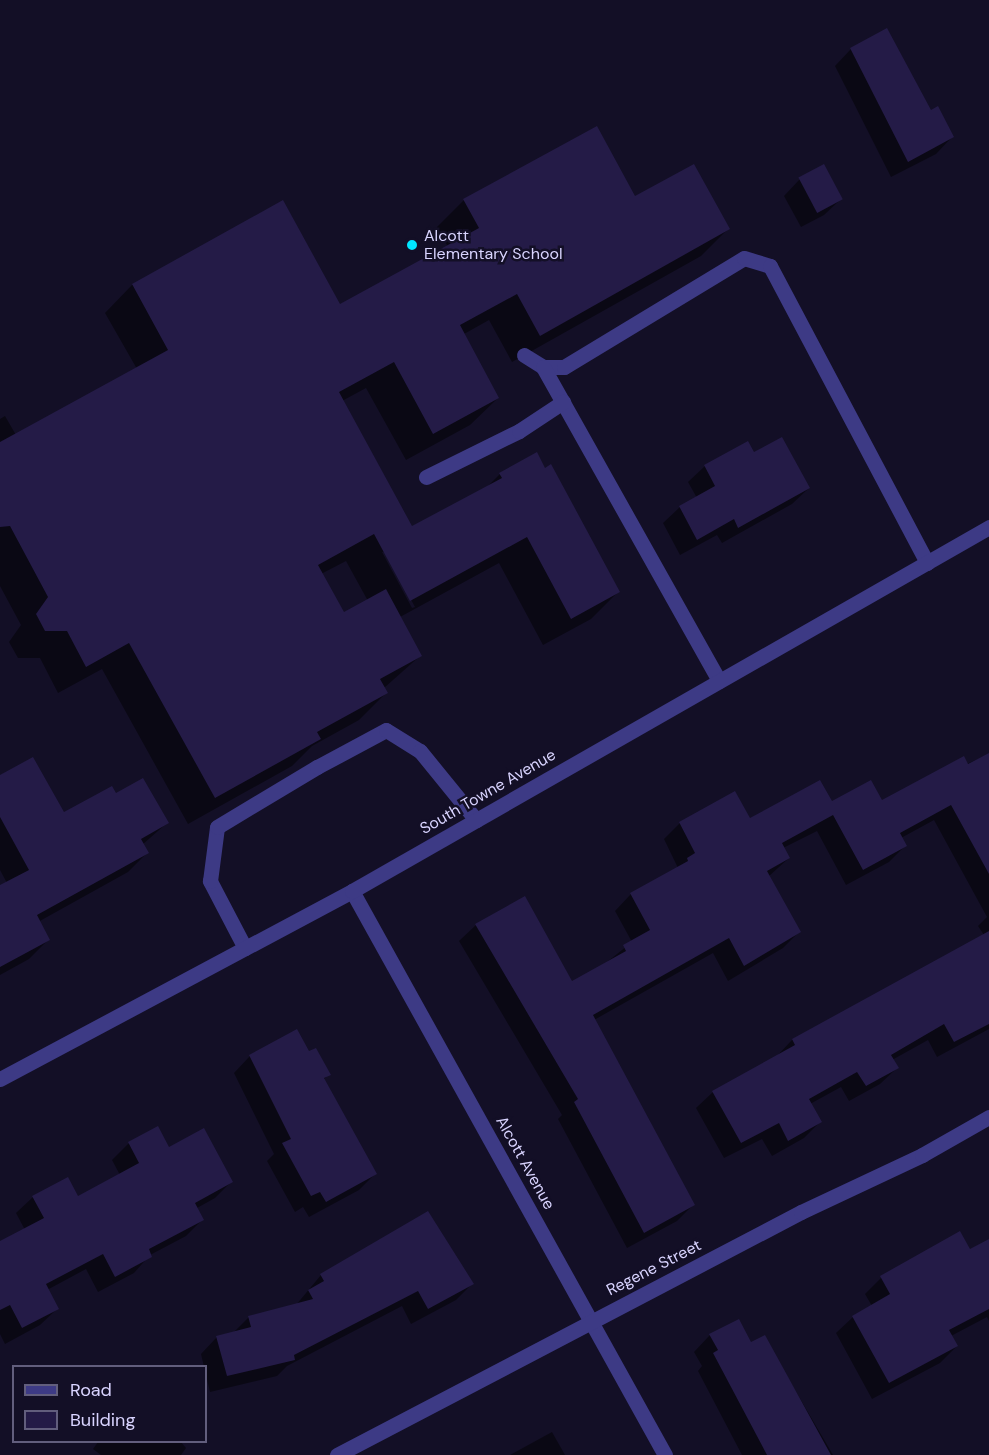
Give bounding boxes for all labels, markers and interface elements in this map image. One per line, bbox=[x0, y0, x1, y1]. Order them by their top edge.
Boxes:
place label: Alcott Elementary School bbox=[424, 226, 562, 264]
marker: Alcott Elementary School bbox=[405, 238, 419, 252]
street label: South Towne Avenue bbox=[417, 745, 559, 839]
street label: Alcott Avenue bbox=[491, 1113, 559, 1213]
street label: Regene Street bbox=[603, 1236, 705, 1300]
legend bbox=[12, 1365, 207, 1443]
text: Road bbox=[70, 1378, 112, 1402]
text: Building bbox=[70, 1408, 135, 1432]

